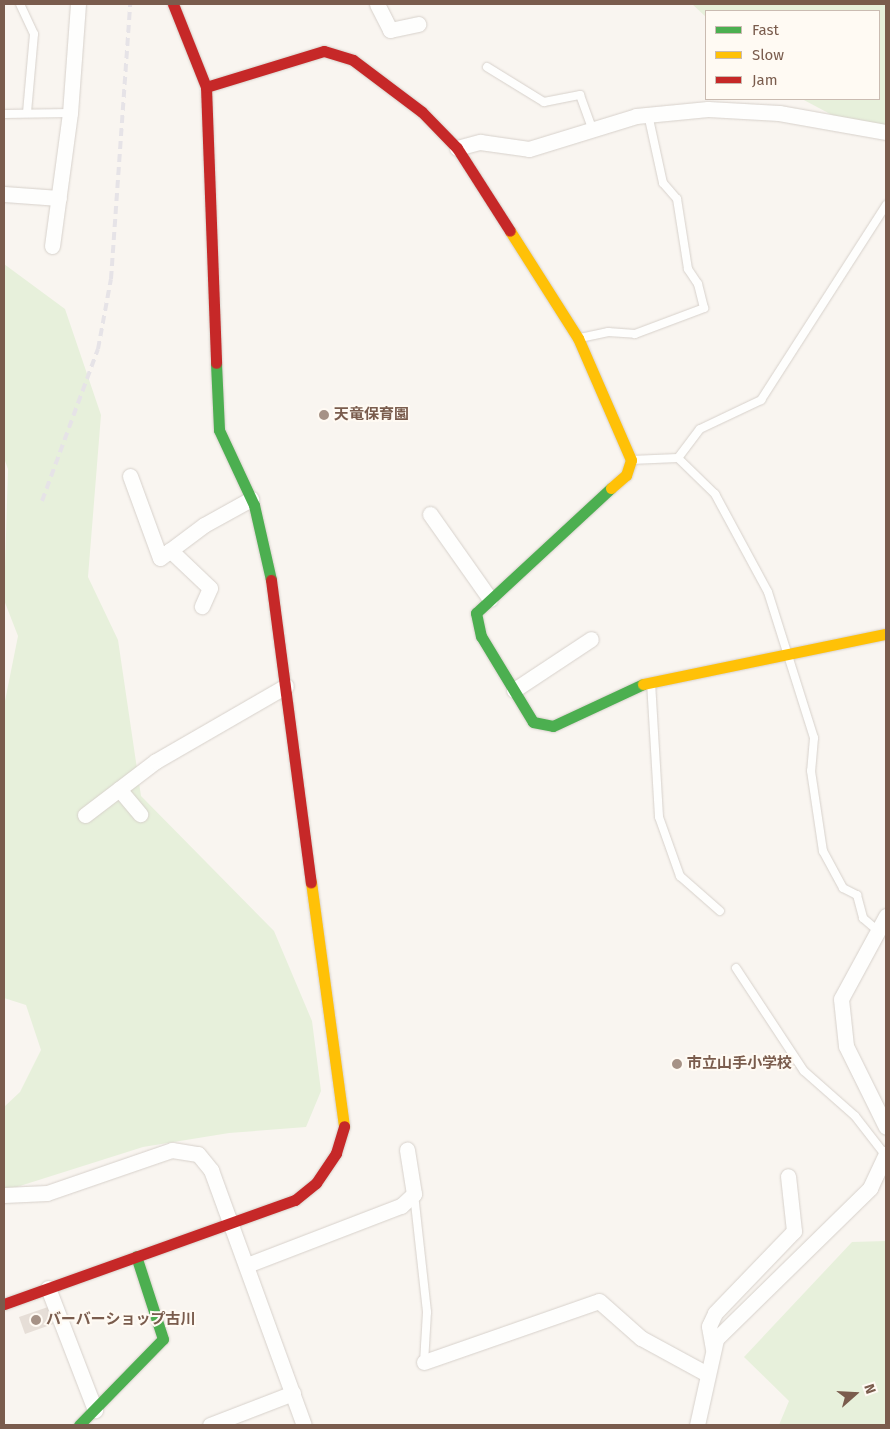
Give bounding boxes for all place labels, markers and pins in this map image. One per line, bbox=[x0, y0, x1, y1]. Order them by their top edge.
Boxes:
place label: 天竜保育園 bbox=[334, 406, 409, 424]
marker: 天竜保育園 bbox=[318, 409, 330, 421]
place label: 市立山手小学校 bbox=[687, 1055, 792, 1073]
marker: 市立山手小学校 bbox=[671, 1058, 683, 1070]
place label: バーバーショップ古川 bbox=[46, 1311, 196, 1329]
marker: バーバーショップ古川 bbox=[30, 1314, 42, 1326]

